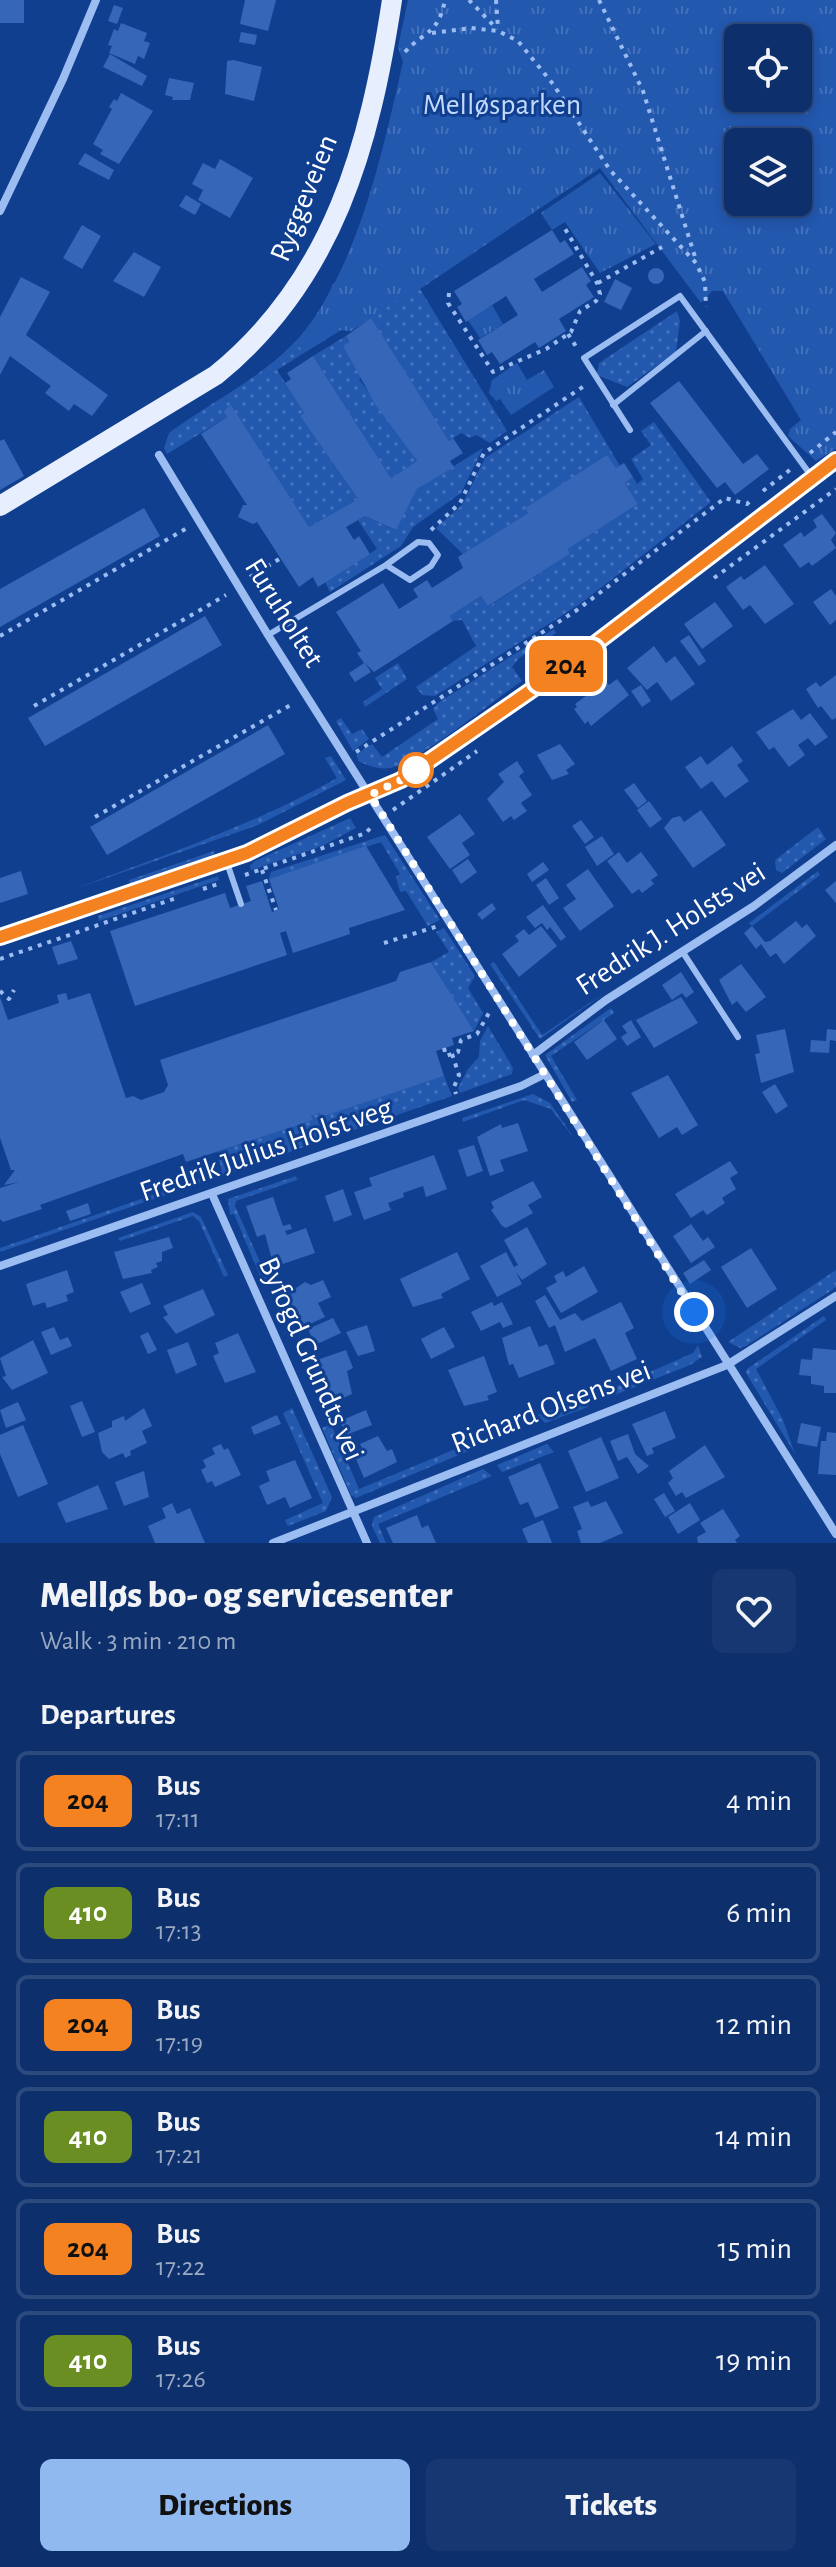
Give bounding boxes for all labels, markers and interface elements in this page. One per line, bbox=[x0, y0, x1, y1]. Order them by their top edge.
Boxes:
map controls bbox=[724, 24, 812, 216]
button: locate bbox=[724, 24, 812, 112]
park label: Melløsparken bbox=[423, 90, 581, 120]
button: layers bbox=[724, 128, 812, 216]
street label: Ryggeveien bbox=[265, 130, 343, 266]
street label: Furuholtet bbox=[239, 553, 329, 673]
line badge: 204 bbox=[520, 640, 612, 692]
text: 204 bbox=[545, 652, 587, 680]
unlabelled marker bbox=[399, 753, 433, 787]
street label: Fredrik J. Holsts vei bbox=[571, 857, 771, 1001]
street label: Fredrik Julius Holst veg bbox=[136, 1093, 396, 1207]
street label: Byfogd Grundts vei bbox=[253, 1253, 369, 1465]
your location bbox=[674, 1292, 714, 1332]
street label: Richard Olsens vei bbox=[447, 1355, 655, 1459]
button: heart bbox=[712, 1569, 796, 1653]
text: Melløs bo- og servicesenter bbox=[40, 1577, 452, 1615]
text: Walk · 3 min · 210 m bbox=[40, 1628, 236, 1654]
text: Departures bbox=[40, 1700, 176, 1730]
text: Bus bbox=[156, 1771, 201, 1801]
text: 4 min bbox=[726, 1786, 792, 1816]
text: 204 bbox=[67, 1787, 109, 1815]
text: 17:11 bbox=[156, 1806, 200, 1832]
text: Bus bbox=[156, 1883, 201, 1913]
text: 6 min bbox=[726, 1898, 792, 1928]
text: 410 bbox=[69, 1899, 107, 1927]
text: 17:13 bbox=[156, 1918, 201, 1944]
text: Bus bbox=[156, 1995, 201, 2025]
text: 12 min bbox=[716, 2010, 792, 2040]
text: 204 bbox=[67, 2011, 109, 2039]
text: 17:19 bbox=[156, 2030, 203, 2056]
text: Bus bbox=[156, 2107, 201, 2137]
text: 14 min bbox=[716, 2122, 792, 2152]
text: 410 bbox=[69, 2123, 107, 2151]
text: 17:21 bbox=[156, 2142, 203, 2168]
text: Bus bbox=[156, 2219, 201, 2249]
text: 15 min bbox=[717, 2234, 792, 2264]
text: 204 bbox=[67, 2235, 109, 2263]
text: 17:22 bbox=[156, 2254, 205, 2280]
text: Bus bbox=[156, 2331, 201, 2361]
text: 19 min bbox=[716, 2346, 792, 2376]
text: 410 bbox=[69, 2347, 107, 2375]
text: 17:26 bbox=[156, 2366, 206, 2392]
button: Directions bbox=[40, 2459, 410, 2551]
button: Tickets bbox=[426, 2459, 796, 2551]

